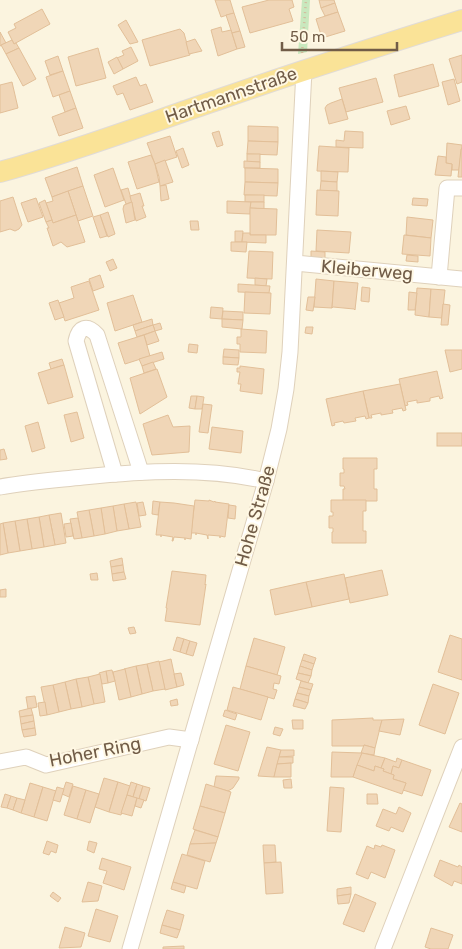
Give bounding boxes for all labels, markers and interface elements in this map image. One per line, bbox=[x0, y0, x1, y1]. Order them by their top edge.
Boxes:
scale bar bbox=[282, 20, 397, 52]
text: 50 m bbox=[290, 28, 325, 46]
street label: Hartmannstraße bbox=[162, 62, 300, 128]
street label: Kleiberweg bbox=[320, 255, 414, 285]
street label: Hohe Straße bbox=[230, 463, 280, 569]
street label: Hoher Ring bbox=[47, 732, 143, 772]

